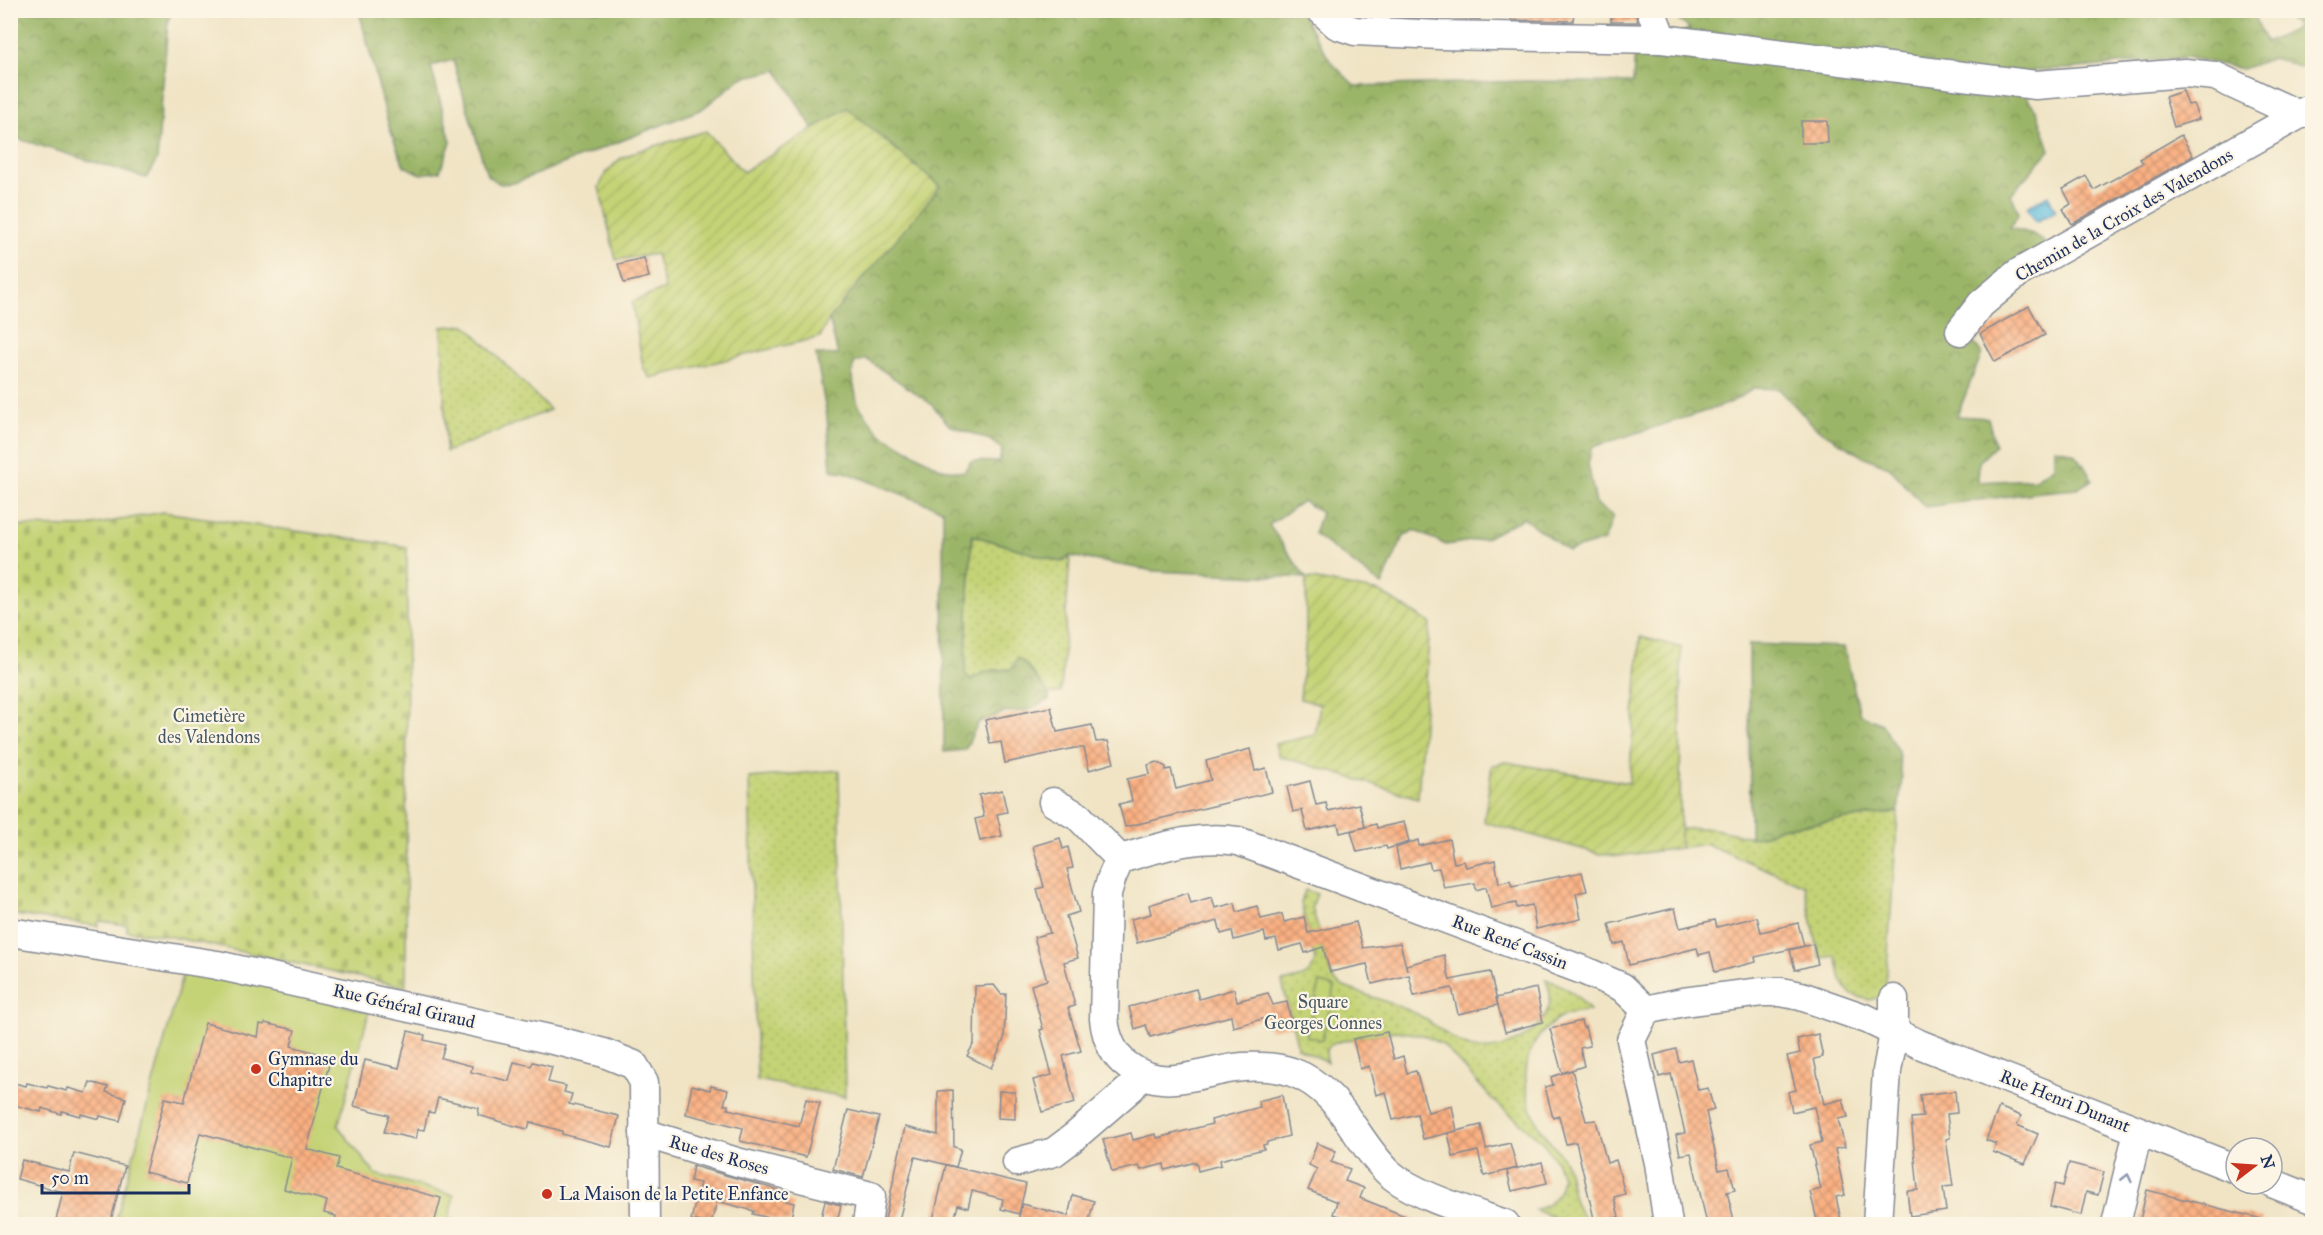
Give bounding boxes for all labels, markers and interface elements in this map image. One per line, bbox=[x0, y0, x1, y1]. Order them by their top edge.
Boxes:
street label: Chemin de la Croix des Valendons bbox=[2011, 144, 2237, 286]
park label: Cimetière des Valendons bbox=[158, 705, 260, 748]
street label: Rue René Cassin bbox=[1449, 910, 1571, 974]
street label: Rue Général Giraud bbox=[331, 979, 477, 1033]
park label: Square Georges Connes bbox=[1264, 991, 1382, 1035]
place label: Gymnase du Chapitre bbox=[268, 1048, 359, 1091]
marker: Gymnase du Chapitre bbox=[249, 1062, 263, 1076]
street label: Rue Henri Dunant bbox=[1997, 1065, 2134, 1137]
street label: Rue des Roses bbox=[667, 1130, 771, 1180]
north arrow bbox=[2224, 1136, 2284, 1196]
text: N bbox=[2257, 1152, 2279, 1171]
scale bar bbox=[42, 1157, 189, 1195]
text: 50 m bbox=[51, 1167, 89, 1189]
one-way arrow bbox=[2120, 1173, 2133, 1183]
place label: La Maison de la Petite Enfance bbox=[559, 1183, 789, 1205]
marker: La Maison de la Petite Enfance bbox=[540, 1187, 554, 1201]

